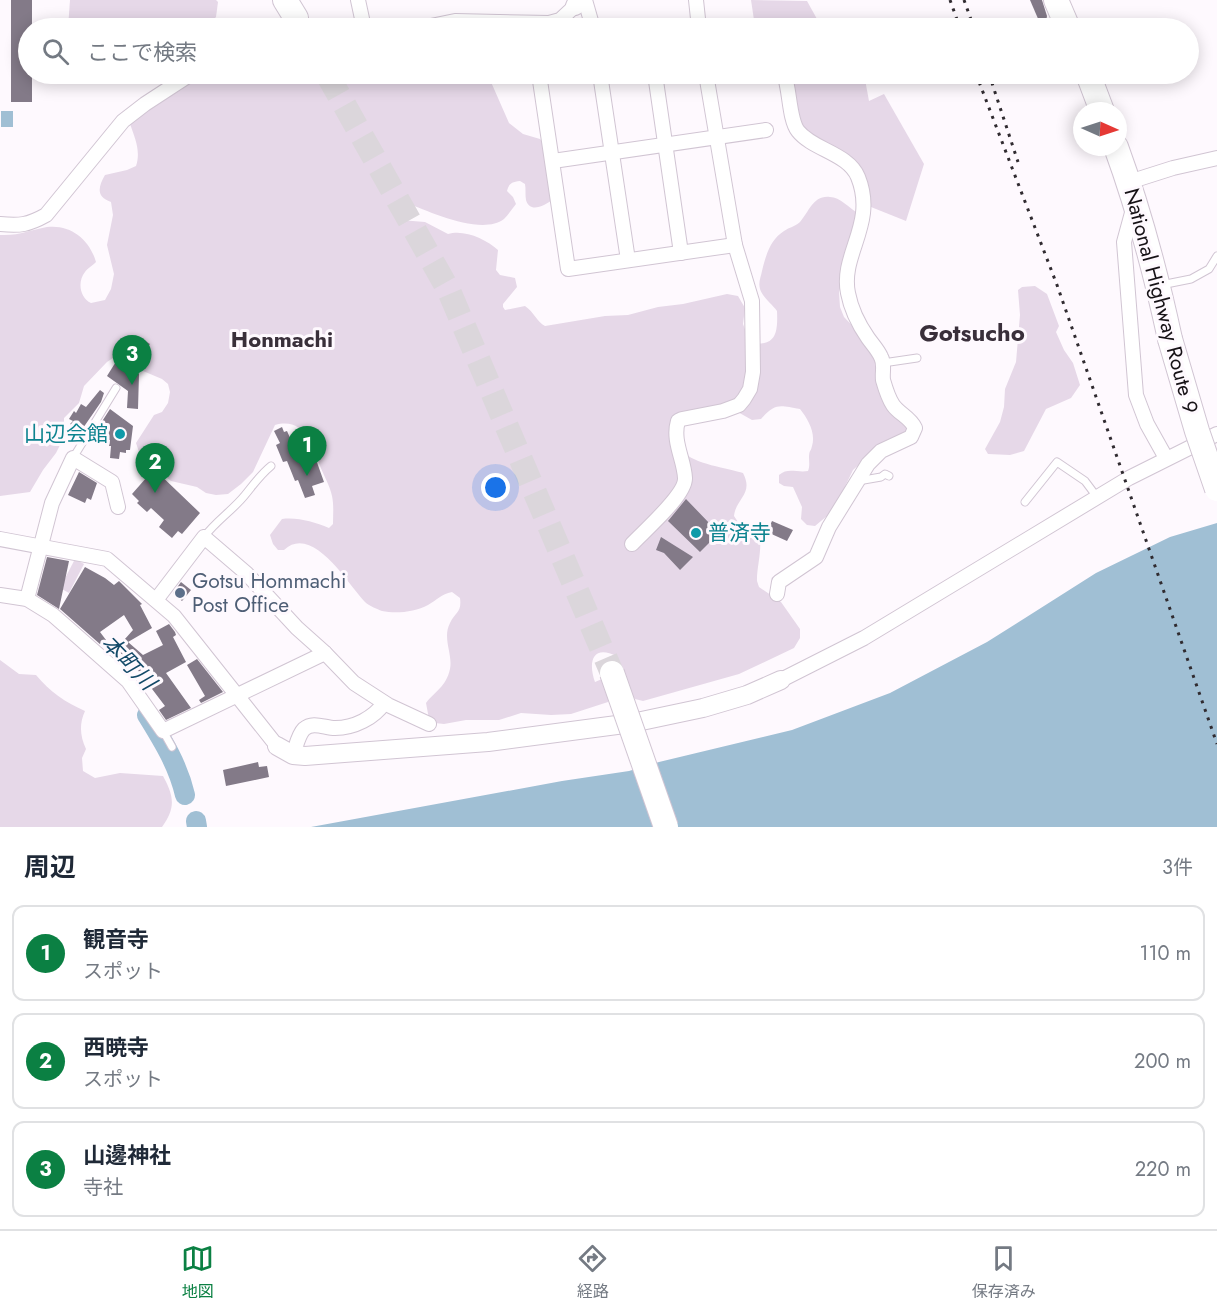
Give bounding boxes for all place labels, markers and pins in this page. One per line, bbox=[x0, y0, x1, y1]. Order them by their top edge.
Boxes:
pin: 3 bbox=[112, 336, 152, 385]
place label: 山辺会館 bbox=[24, 419, 108, 449]
pin: 1 bbox=[288, 426, 326, 476]
marker: 山辺会館 bbox=[113, 427, 127, 441]
pin: 2 bbox=[136, 444, 174, 493]
place label: 普済寺 bbox=[708, 518, 771, 548]
marker: 普済寺 bbox=[689, 526, 703, 540]
place label: Gotsu Hommachi Post Office bbox=[192, 566, 346, 620]
marker: Gotsu Hommachi Post Office bbox=[173, 586, 187, 600]

